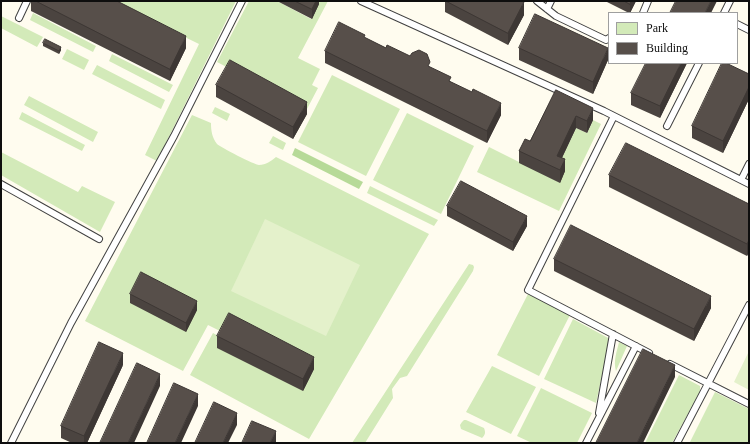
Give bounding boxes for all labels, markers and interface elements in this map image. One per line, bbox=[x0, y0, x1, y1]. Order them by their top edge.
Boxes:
legend bbox=[608, 12, 738, 64]
text: Park bbox=[646, 21, 668, 35]
text: Building bbox=[646, 41, 688, 55]

